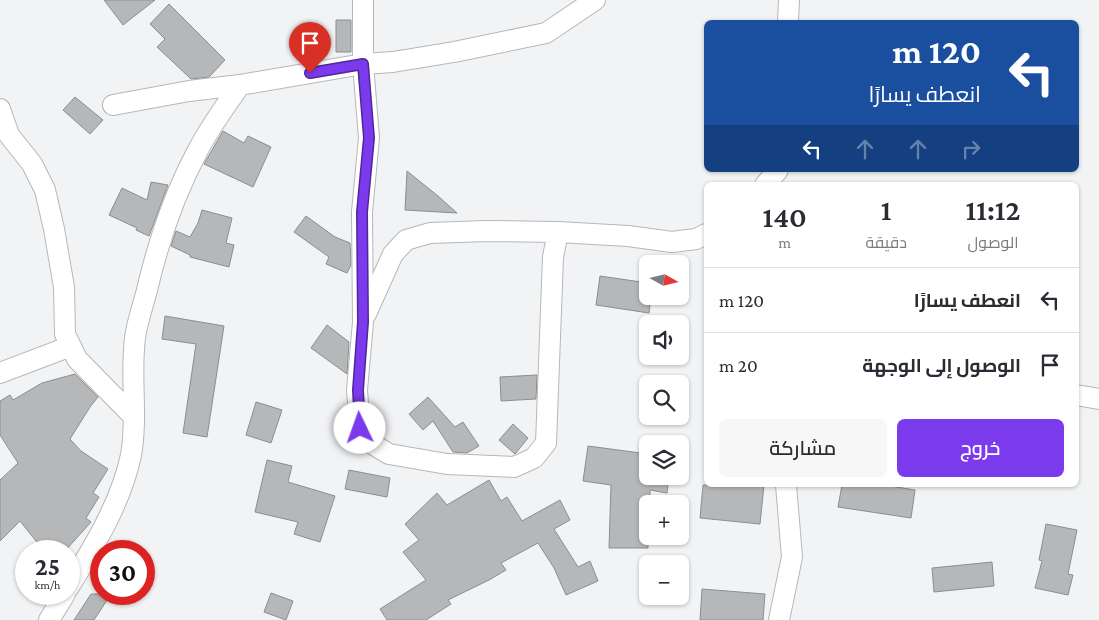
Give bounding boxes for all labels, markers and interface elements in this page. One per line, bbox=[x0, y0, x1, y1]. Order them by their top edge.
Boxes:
pin bbox=[289, 22, 331, 73]
icon: arrive bbox=[296, 29, 324, 57]
text: 120 m bbox=[892, 32, 981, 71]
icon: left bbox=[999, 40, 1064, 105]
text: انعطف يسارًا bbox=[868, 82, 981, 107]
icon: left bbox=[798, 135, 826, 163]
icon: ahead bbox=[851, 135, 879, 163]
icon: ahead bbox=[904, 135, 932, 163]
icon: right bbox=[957, 135, 985, 163]
text: 1 bbox=[881, 193, 892, 226]
text: 11:12 bbox=[966, 193, 1020, 226]
text: 140 bbox=[763, 200, 807, 233]
text: m bbox=[778, 234, 791, 251]
text: دقيقة bbox=[865, 234, 907, 251]
text: الوصول bbox=[968, 234, 1018, 251]
north arrow bbox=[639, 255, 689, 305]
map controls bbox=[639, 255, 689, 605]
icon: left bbox=[1036, 286, 1064, 314]
text: 120 m bbox=[719, 290, 764, 311]
text: انعطف يسارًا bbox=[914, 290, 1021, 311]
button: sound bbox=[639, 315, 689, 365]
icon: arrive bbox=[1036, 351, 1064, 379]
text: 20 m bbox=[719, 355, 758, 376]
text: الوصول إلى الوجهة bbox=[862, 355, 1021, 376]
button: search bbox=[639, 375, 689, 425]
position arrow bbox=[333, 401, 385, 453]
button: مشاركة bbox=[719, 419, 887, 477]
button: خروج bbox=[897, 419, 1064, 477]
button: layers bbox=[639, 435, 689, 485]
button: + bbox=[639, 495, 689, 545]
speed limit sign: 30 bbox=[90, 540, 155, 605]
text: 25 bbox=[35, 553, 60, 580]
button: − bbox=[639, 555, 689, 605]
text: km/h bbox=[35, 578, 60, 592]

